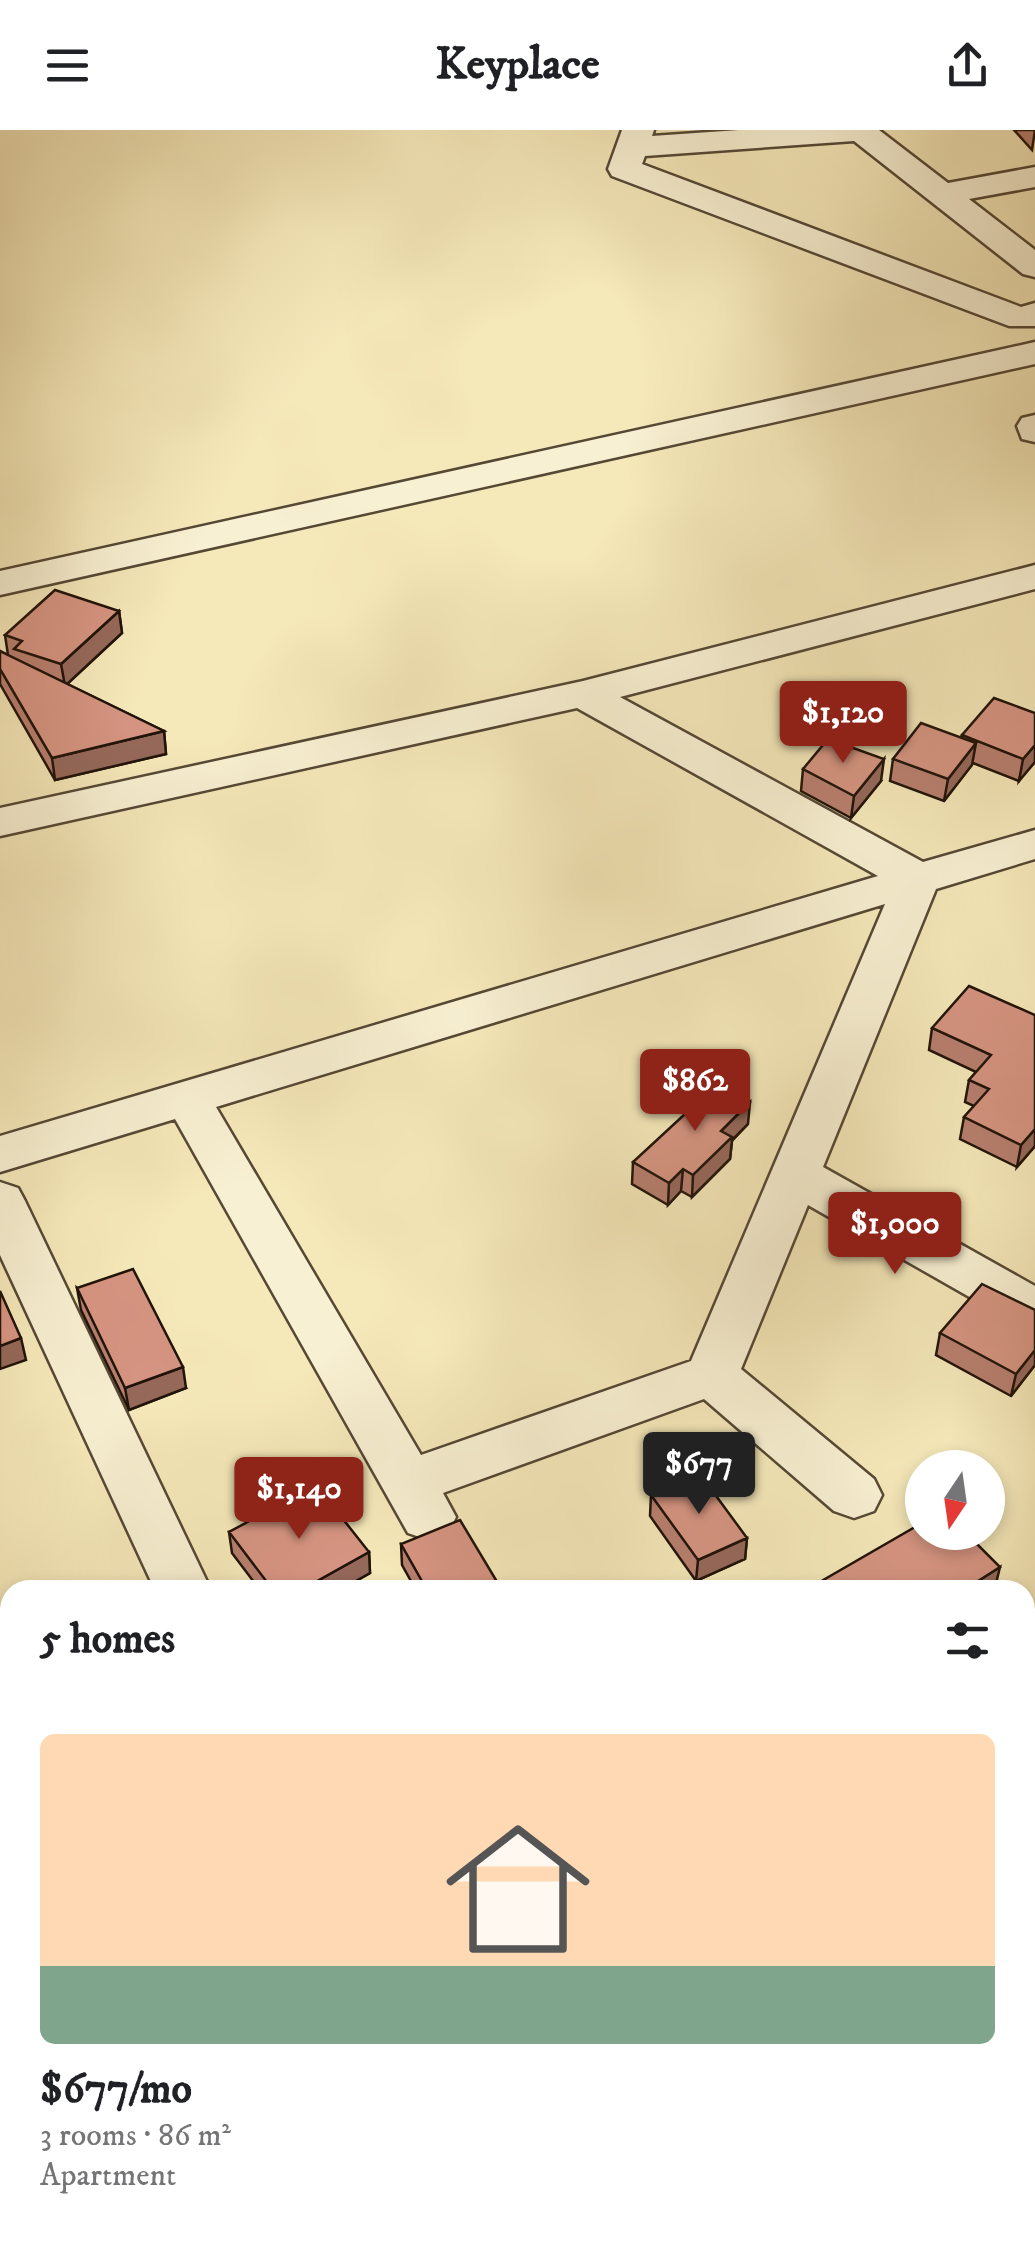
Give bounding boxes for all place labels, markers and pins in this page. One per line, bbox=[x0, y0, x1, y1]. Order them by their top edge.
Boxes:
pin: $1,120 bbox=[762, 681, 924, 766]
pin: $862 bbox=[636, 1049, 754, 1134]
pin: $1,000 bbox=[814, 1192, 976, 1277]
pin: $677 bbox=[640, 1432, 758, 1517]
pin: $1,140 bbox=[218, 1457, 380, 1542]

